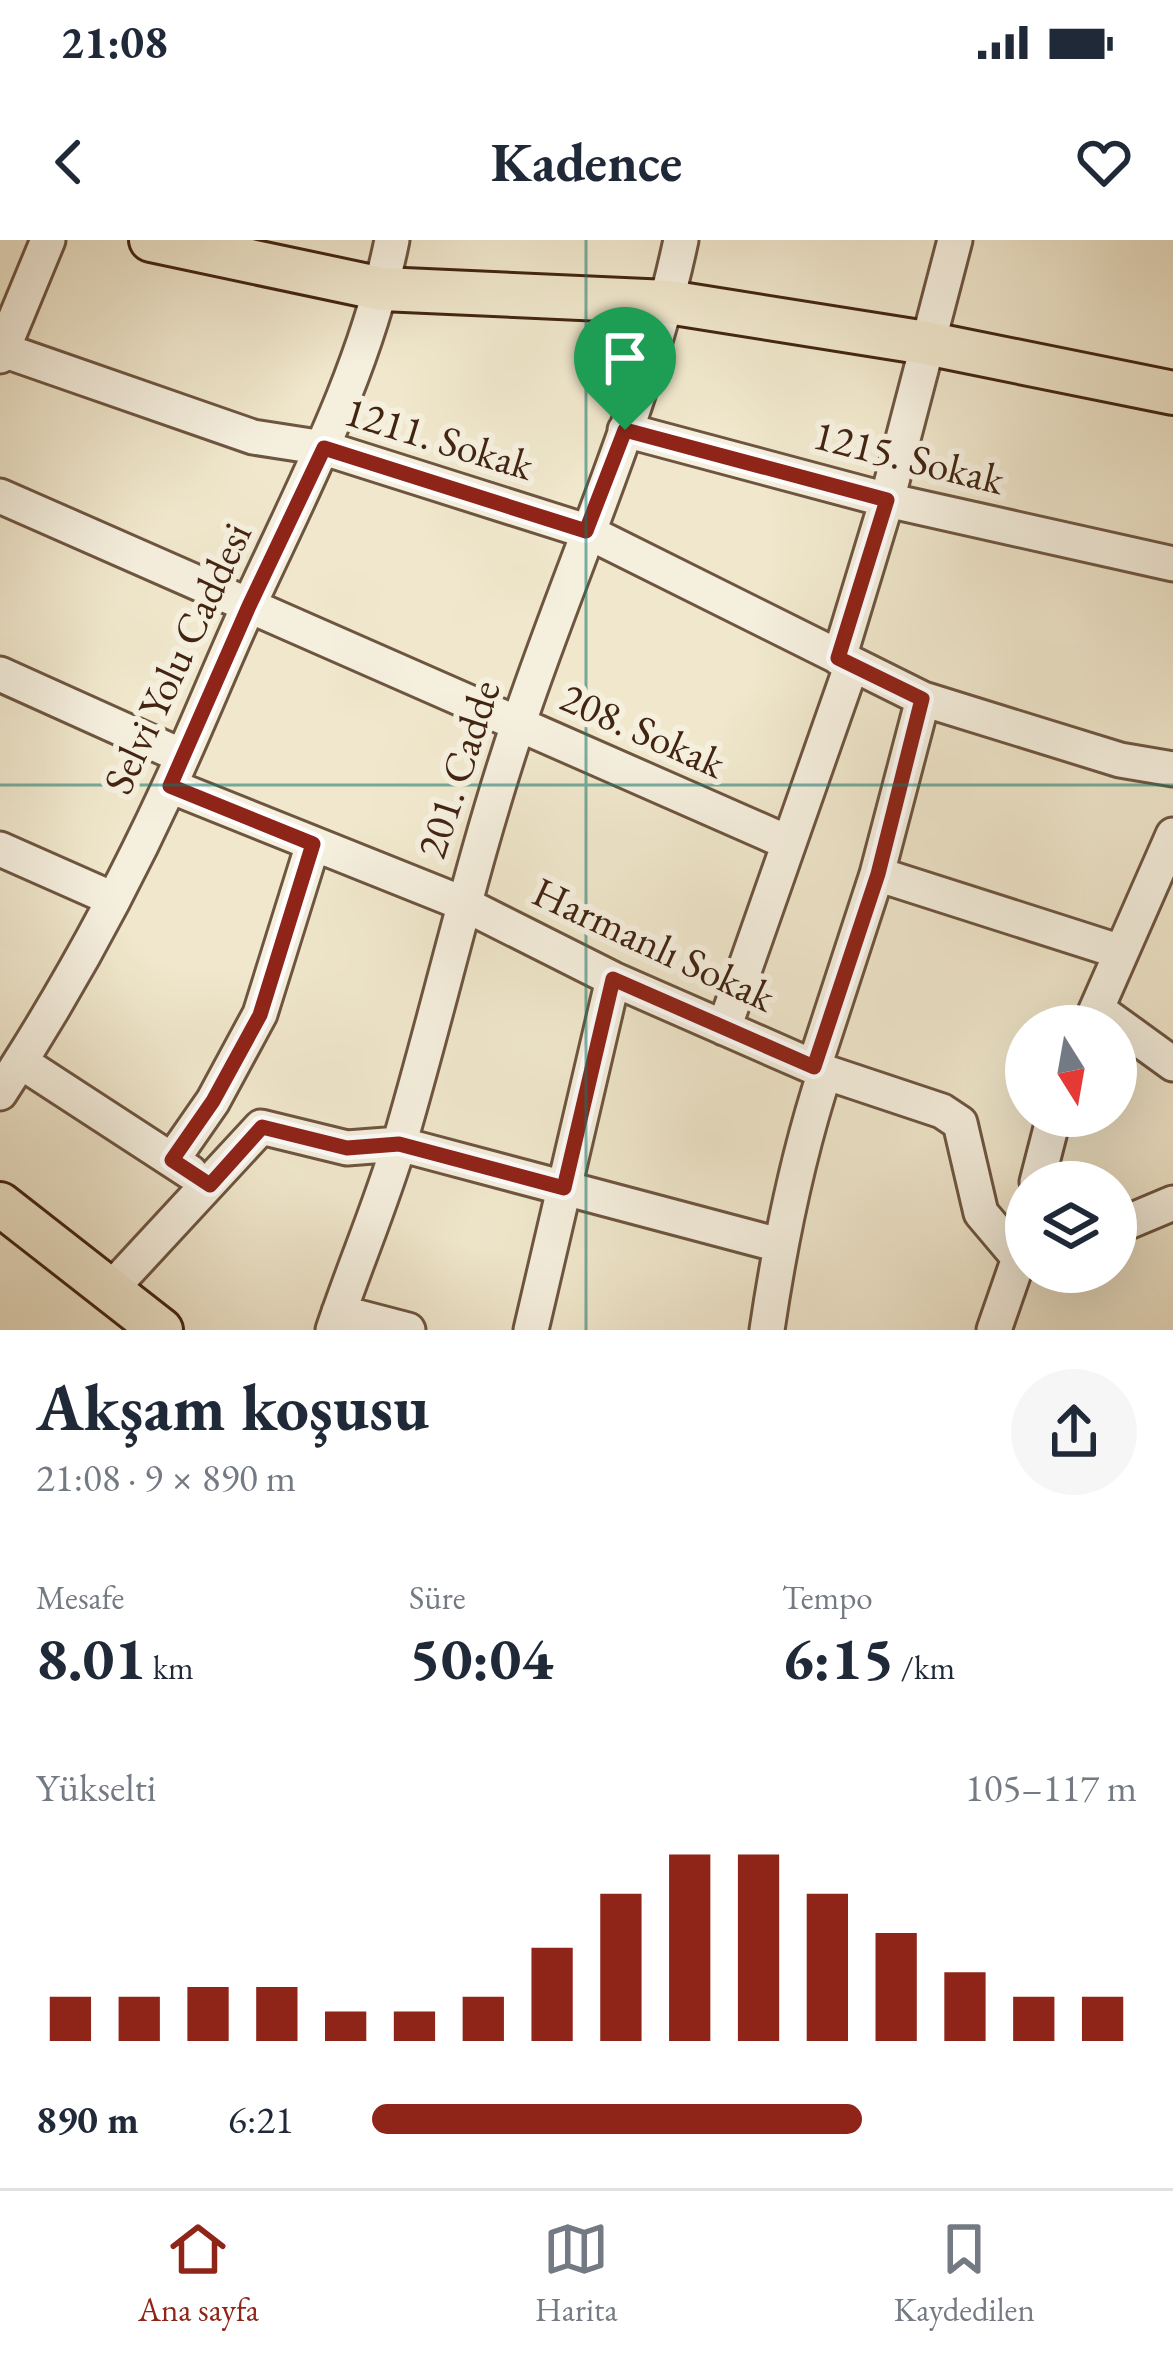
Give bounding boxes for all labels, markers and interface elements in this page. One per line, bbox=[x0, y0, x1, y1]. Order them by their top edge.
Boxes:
text: 21:08 bbox=[60, 13, 168, 71]
text: Kadence bbox=[491, 127, 682, 197]
icon: back bbox=[36, 129, 102, 195]
icon: heart bbox=[1071, 129, 1137, 195]
pin bbox=[574, 307, 676, 430]
icon: arrive bbox=[592, 325, 658, 391]
street label: 1211. Sokak bbox=[338, 383, 541, 493]
street label: 1215. Sokak bbox=[808, 407, 1011, 508]
street label: Selvi Yolu Caddesi bbox=[90, 513, 264, 803]
street label: 208. Sokak bbox=[552, 669, 735, 791]
street label: 201. Cadde bbox=[403, 673, 513, 865]
street label: Harmanlı Sokak bbox=[524, 864, 785, 1025]
north arrow bbox=[1005, 1005, 1137, 1137]
map controls bbox=[1005, 1005, 1137, 1293]
button: layers bbox=[1005, 1161, 1137, 1293]
text: Akşam koşusu bbox=[36, 1364, 429, 1450]
button: share bbox=[1011, 1369, 1137, 1495]
text: 21:08 · 9 × 890 m bbox=[36, 1452, 296, 1503]
text: Mesafe bbox=[36, 1576, 124, 1619]
text: Süre bbox=[409, 1576, 466, 1619]
text: Tempo bbox=[782, 1576, 873, 1619]
text: 8.01 bbox=[36, 1619, 146, 1697]
text: 50:04 bbox=[409, 1619, 553, 1697]
text: 6:15 bbox=[782, 1619, 894, 1697]
text: km bbox=[146, 1646, 194, 1689]
text: /km bbox=[894, 1646, 955, 1689]
text: Yükselti bbox=[36, 1762, 156, 1813]
text: 105–117 m bbox=[965, 1762, 1137, 1813]
text: 890 m bbox=[36, 2094, 139, 2145]
text: 6:21 bbox=[228, 2094, 294, 2145]
tab: Ana sayfa bbox=[138, 2216, 259, 2331]
tab: Harita bbox=[535, 2216, 618, 2331]
tab: Kaydedilen bbox=[894, 2216, 1035, 2331]

